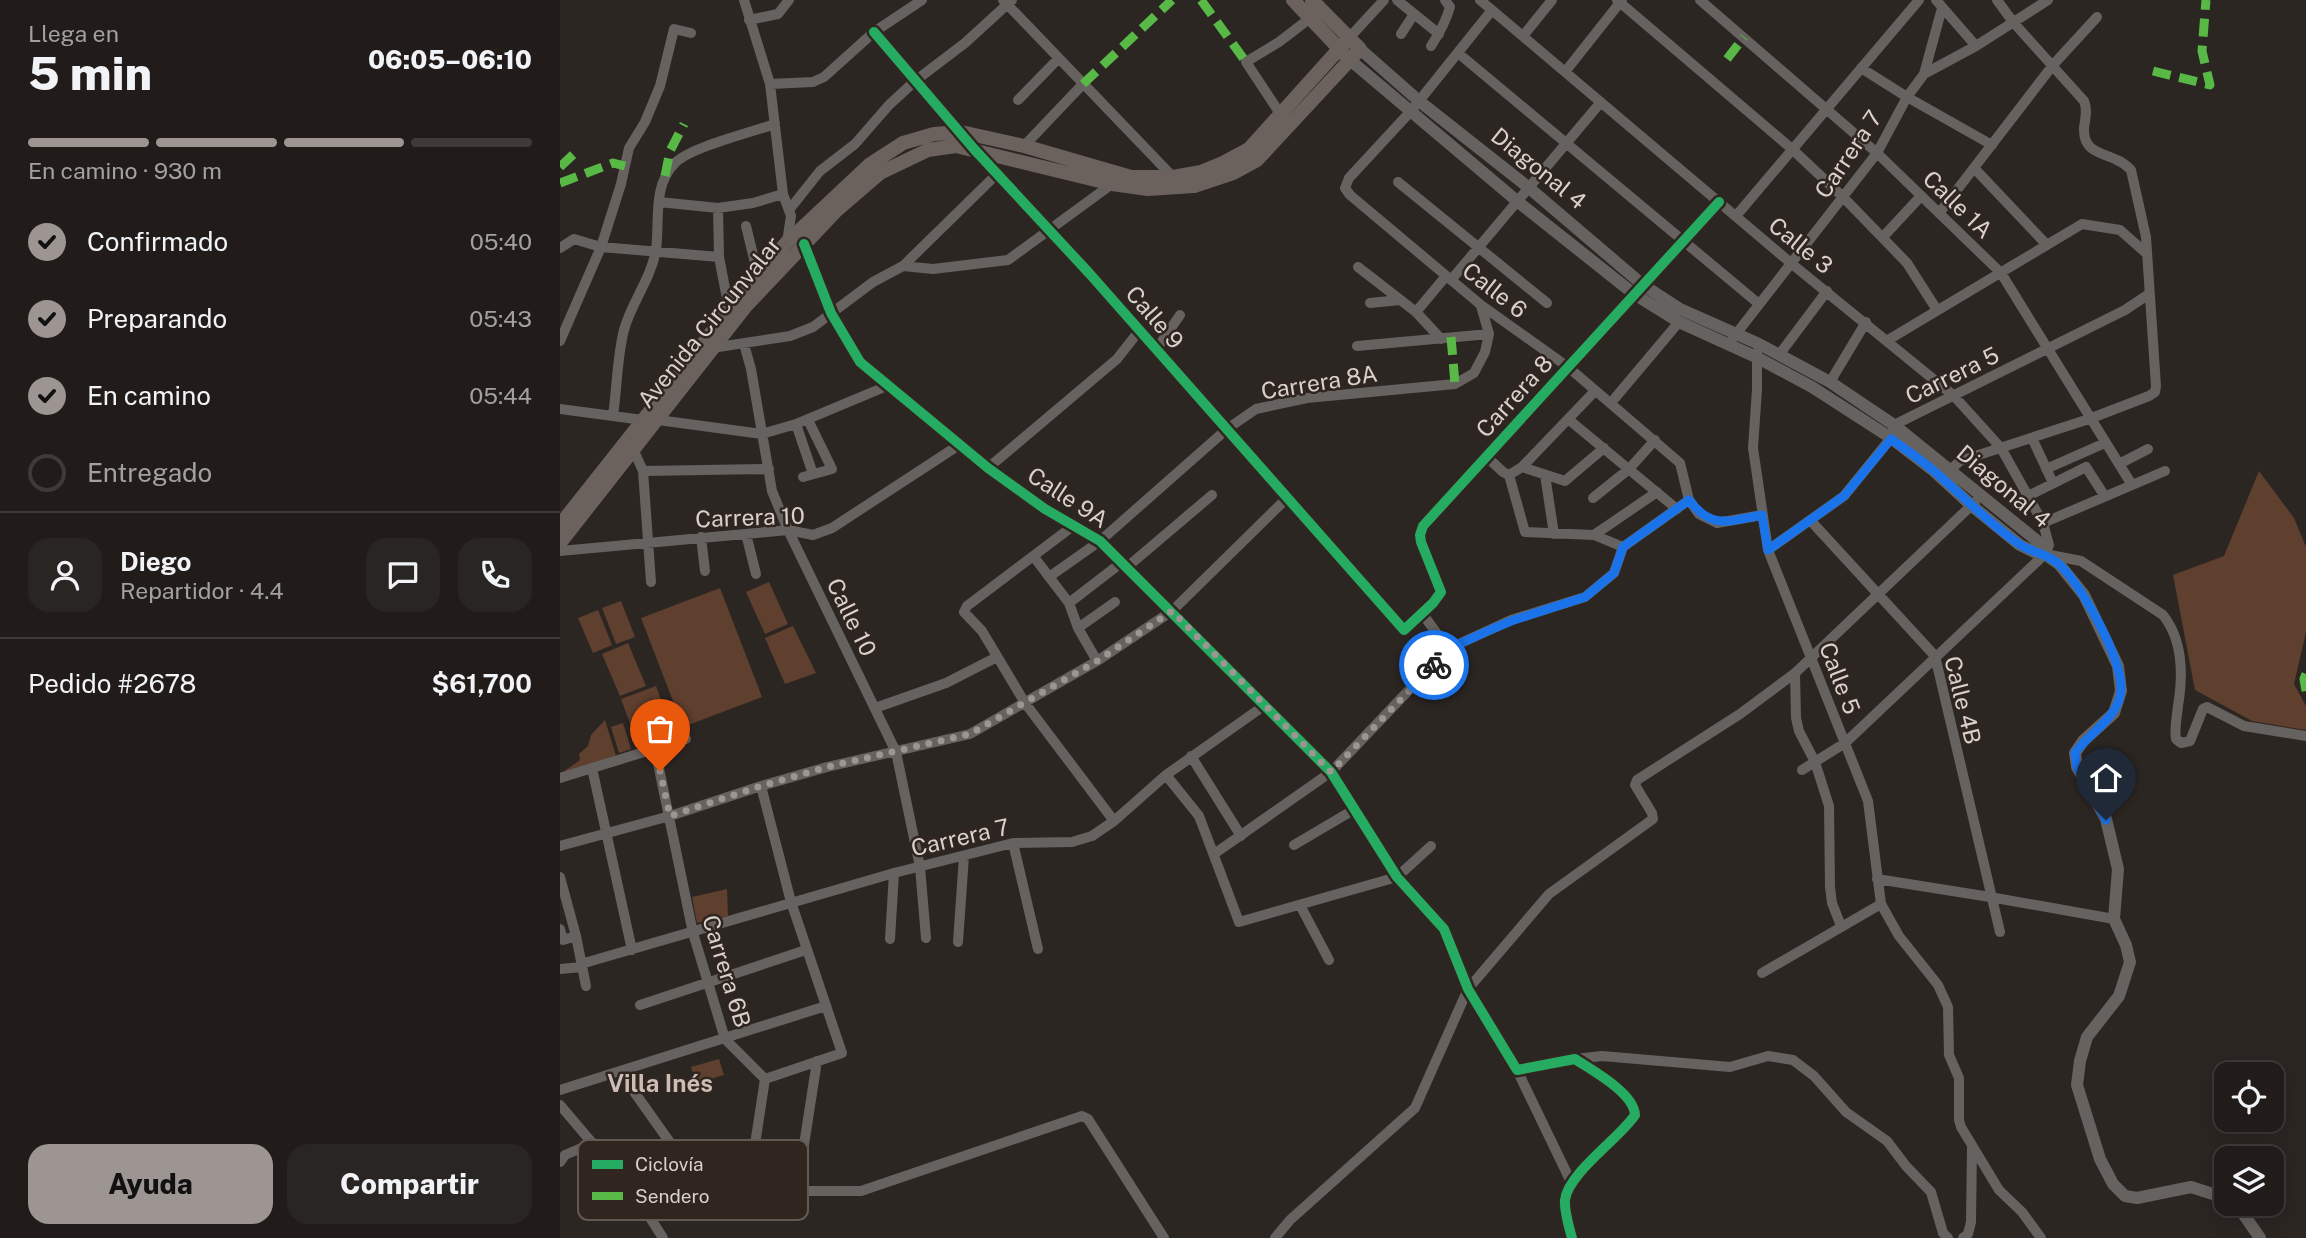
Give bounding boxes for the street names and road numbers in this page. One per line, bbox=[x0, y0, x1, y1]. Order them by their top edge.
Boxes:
street label: Carrera 7 bbox=[1809, 105, 1887, 203]
street label: Diagonal 4 bbox=[1486, 122, 1592, 214]
street label: Calle 1A bbox=[1918, 165, 1998, 243]
street label: Calle 3 bbox=[1764, 211, 1838, 279]
street label: Avenida Circunvalar bbox=[632, 231, 786, 413]
street label: Calle 6 bbox=[1457, 257, 1533, 323]
street label: Calle 9 bbox=[1120, 280, 1190, 354]
street label: Carrera 5 bbox=[1901, 341, 2003, 409]
street label: Carrera 8 bbox=[1470, 349, 1558, 443]
street label: Carrera 8A bbox=[1259, 359, 1379, 405]
street label: Diagonal 4 bbox=[1952, 439, 2056, 533]
street label: Calle 9A bbox=[1023, 461, 1113, 533]
street label: Carrera 10 bbox=[695, 502, 805, 532]
street label: Calle 10 bbox=[822, 574, 882, 660]
street label: Calle 5 bbox=[1814, 638, 1866, 718]
street label: Calle 4B bbox=[1939, 653, 1987, 747]
street label: Carrera 7 bbox=[908, 813, 1012, 861]
street label: Carrera 6B bbox=[697, 912, 757, 1030]

